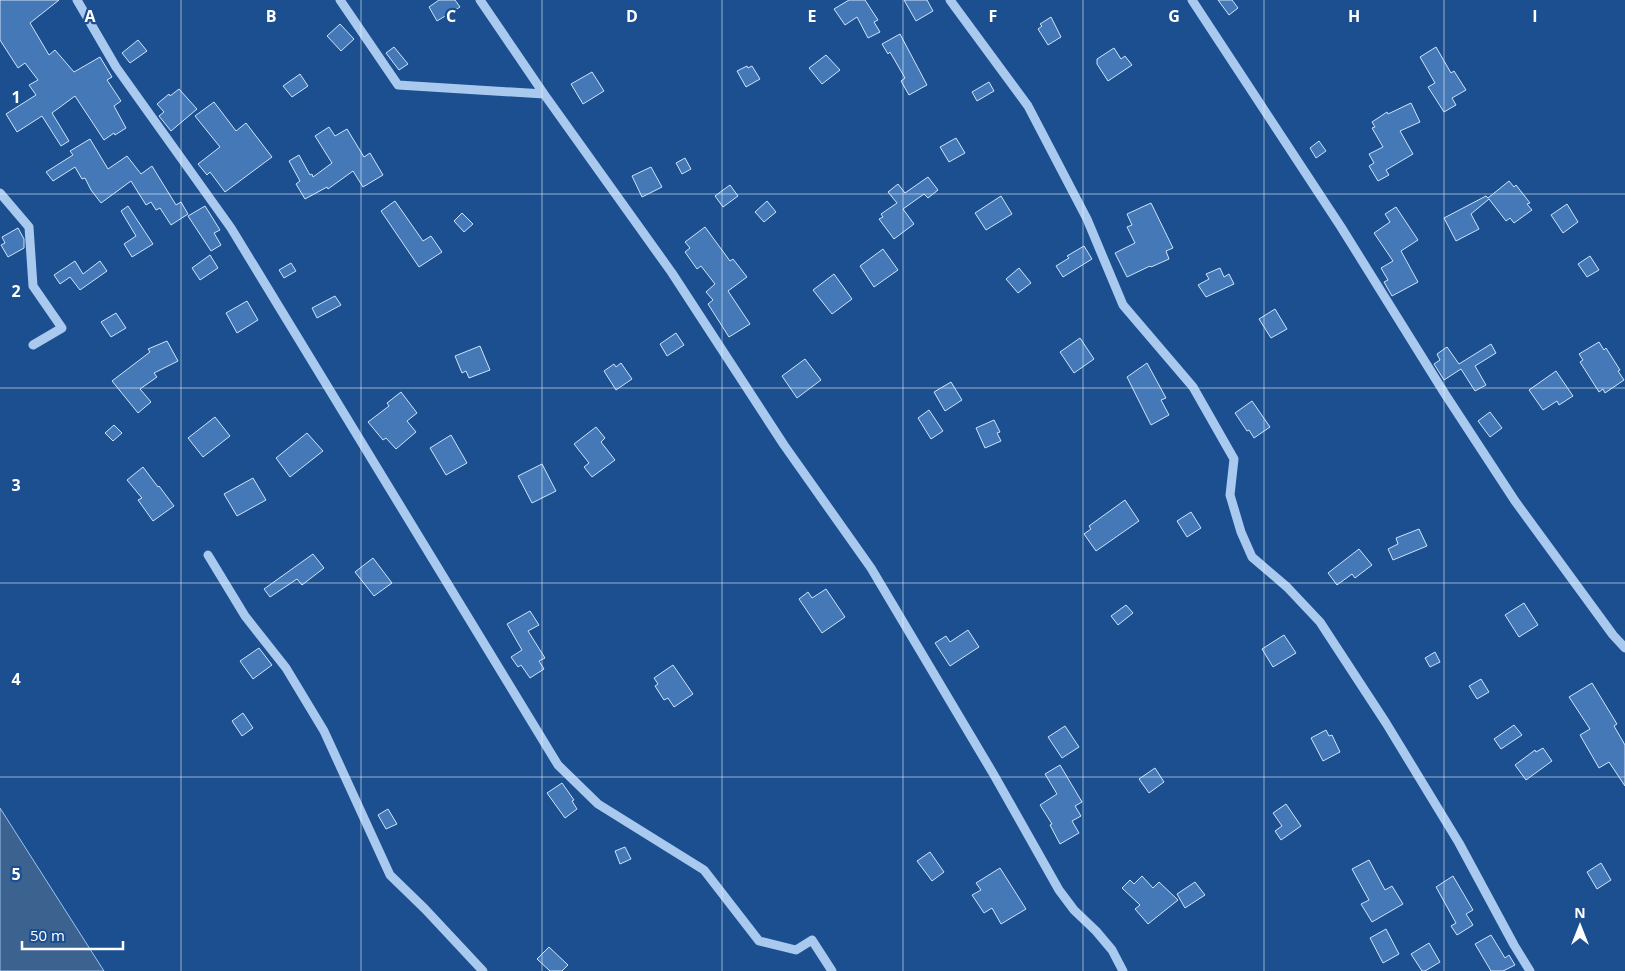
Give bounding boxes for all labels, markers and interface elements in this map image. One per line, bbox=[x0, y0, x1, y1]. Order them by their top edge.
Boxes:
text: A bbox=[84, 5, 96, 27]
text: B bbox=[266, 5, 276, 27]
text: C bbox=[446, 5, 456, 27]
text: D bbox=[626, 5, 638, 27]
text: E bbox=[808, 5, 817, 27]
text: F bbox=[989, 5, 997, 27]
text: G bbox=[1168, 5, 1180, 27]
text: H bbox=[1348, 5, 1360, 27]
text: I bbox=[1532, 5, 1538, 27]
text: 1 bbox=[11, 86, 21, 108]
text: 2 bbox=[11, 280, 21, 302]
text: 3 bbox=[11, 474, 21, 496]
text: 4 bbox=[11, 668, 21, 690]
text: 5 bbox=[11, 863, 21, 885]
north arrow bbox=[1555, 901, 1605, 951]
text: N bbox=[1574, 903, 1586, 922]
scale bar bbox=[22, 918, 124, 950]
text: 50 m bbox=[30, 925, 65, 945]

